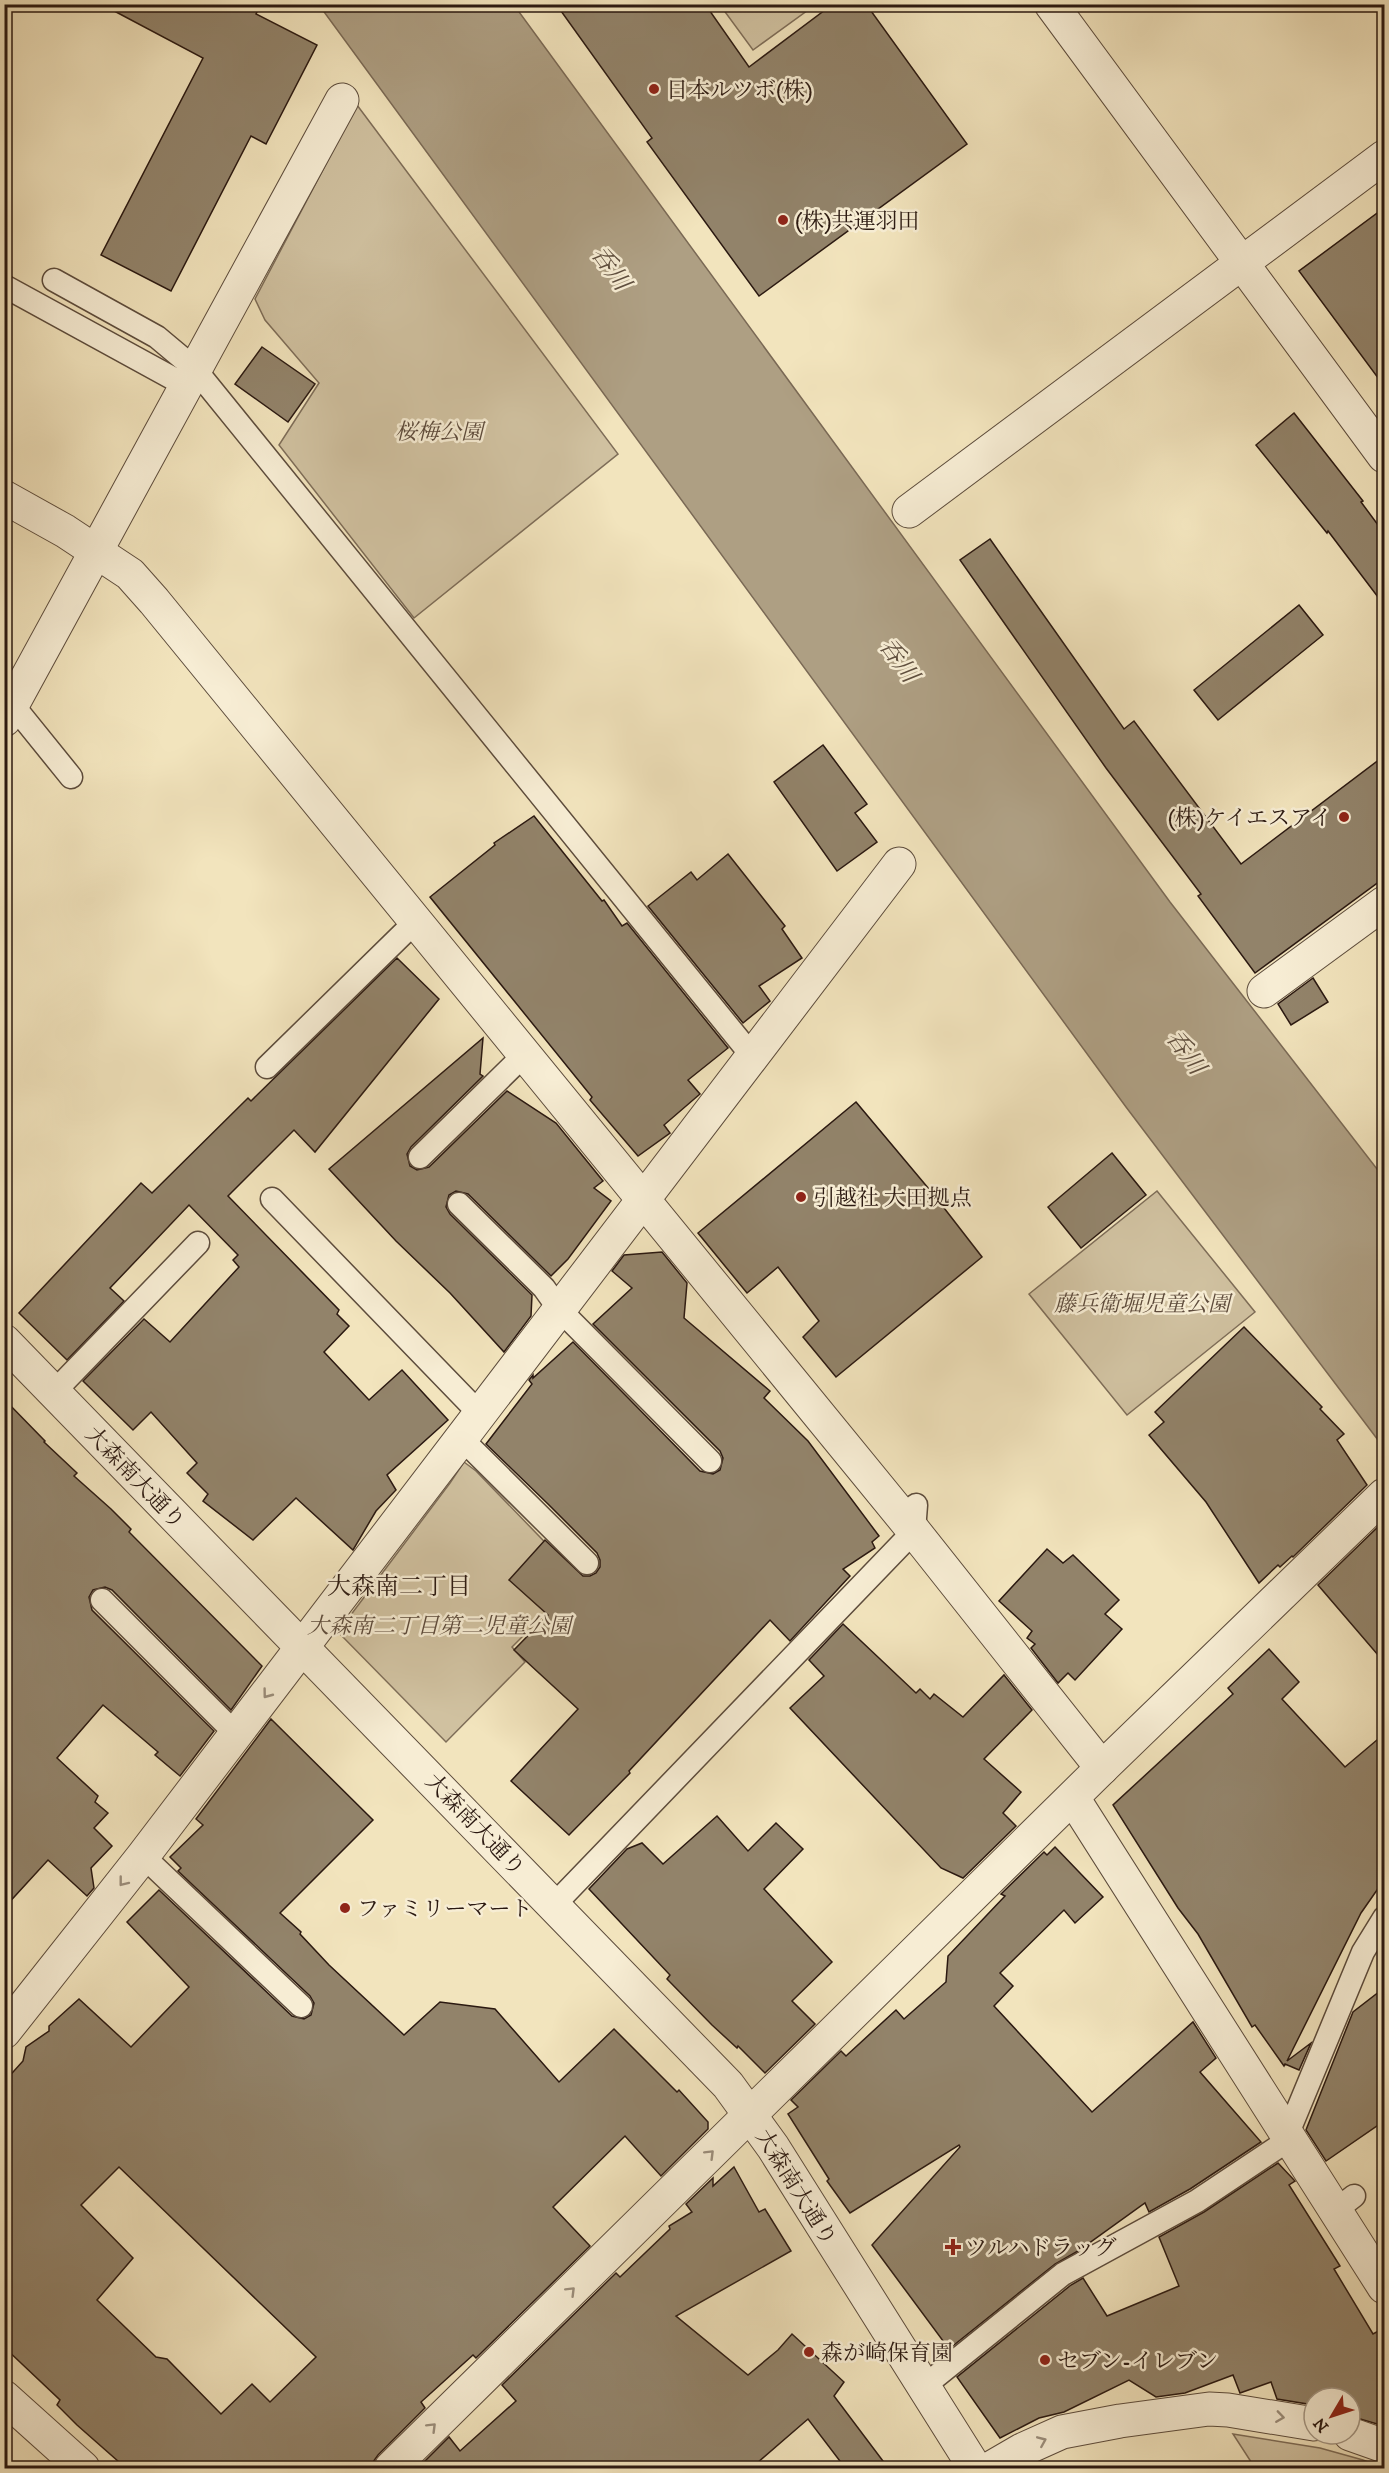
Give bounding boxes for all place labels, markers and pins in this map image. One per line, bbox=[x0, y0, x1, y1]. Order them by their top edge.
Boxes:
place label: 日本ルツボ(株) bbox=[666, 77, 813, 104]
marker: 日本ルツボ(株) bbox=[647, 82, 661, 96]
place label: (株)共運羽田 bbox=[795, 208, 920, 235]
marker: (株)共運羽田 bbox=[776, 213, 790, 227]
place label: (株)ケイエスアイ bbox=[1168, 805, 1332, 832]
marker: (株)ケイエスアイ bbox=[1337, 810, 1351, 824]
place label: 引越社 大田拠点 bbox=[813, 1185, 972, 1212]
marker: 引越社 大田拠点 bbox=[794, 1190, 808, 1204]
place label: ファミリーマート bbox=[357, 1896, 533, 1923]
marker: ファミリーマート bbox=[338, 1901, 352, 1915]
place label: ツルハドラッグ bbox=[965, 2235, 1117, 2262]
marker: ツルハドラッグ bbox=[946, 2240, 960, 2254]
place label: 森が崎保育園 bbox=[821, 2340, 953, 2367]
marker: 森が崎保育園 bbox=[802, 2345, 816, 2359]
place label: セブン-イレブン bbox=[1057, 2348, 1218, 2375]
marker: セブン-イレブン bbox=[1038, 2353, 1052, 2367]

